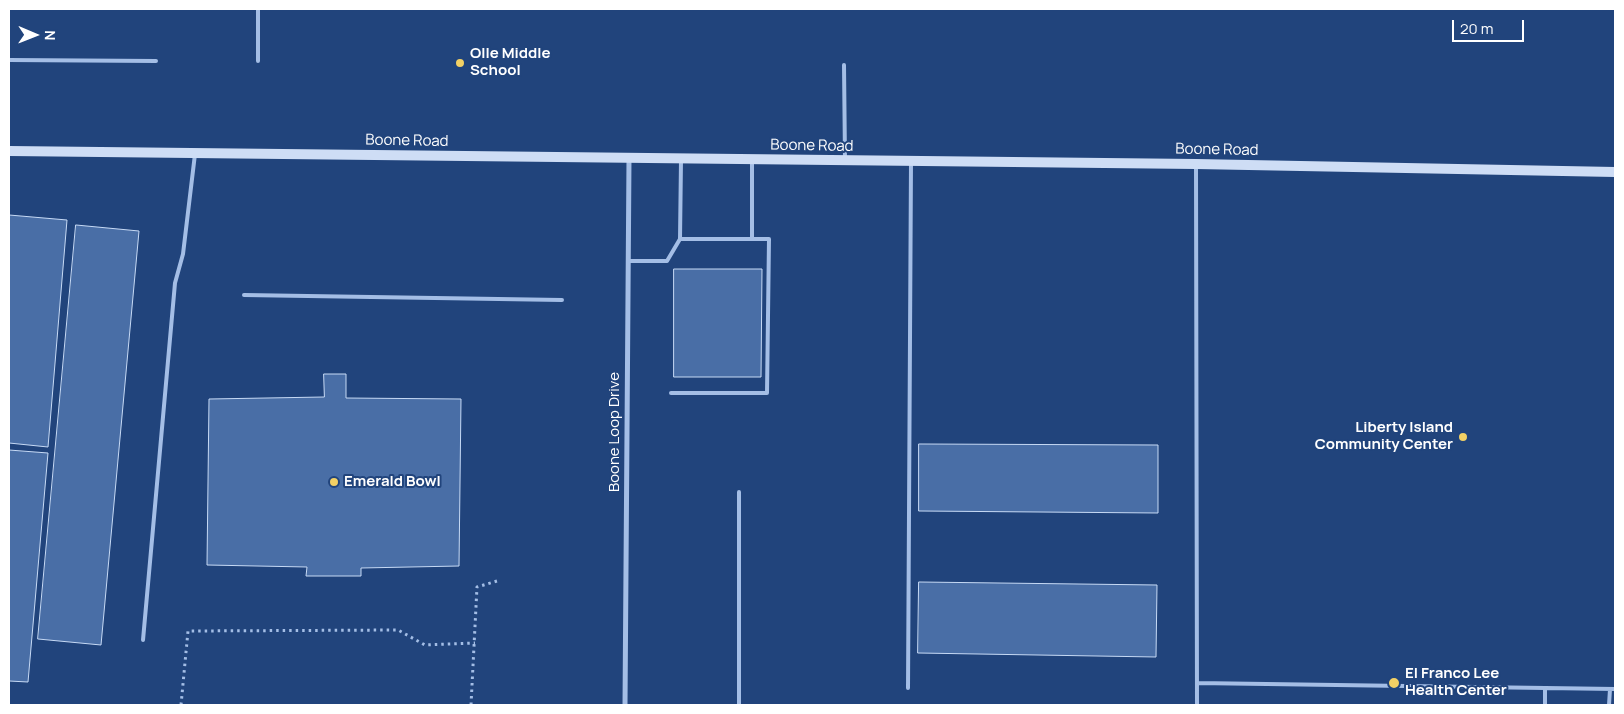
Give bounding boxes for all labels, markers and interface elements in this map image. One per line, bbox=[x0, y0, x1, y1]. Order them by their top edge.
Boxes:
north arrow bbox=[10, 10, 60, 60]
scale bar bbox=[1454, 10, 1526, 42]
text: 20 m bbox=[1460, 18, 1493, 39]
text: N bbox=[41, 30, 60, 40]
place label: Olle Middle School bbox=[470, 45, 550, 80]
marker: Olle Middle School bbox=[454, 57, 466, 69]
street label: Boone Road bbox=[365, 131, 449, 151]
street label: Boone Road bbox=[770, 136, 854, 156]
street label: Boone Road bbox=[1175, 140, 1259, 160]
street label: Boone Loop Drive bbox=[606, 372, 624, 492]
place label: Liberty Island Community Center bbox=[1315, 419, 1453, 454]
marker: Liberty Island Community Center bbox=[1457, 431, 1469, 443]
place label: Emerald Bowl bbox=[344, 473, 441, 491]
marker: Emerald Bowl bbox=[328, 476, 340, 488]
place label: El Franco Lee Health Center bbox=[1405, 665, 1507, 700]
marker: El Franco Lee Health Center bbox=[1387, 676, 1401, 690]

